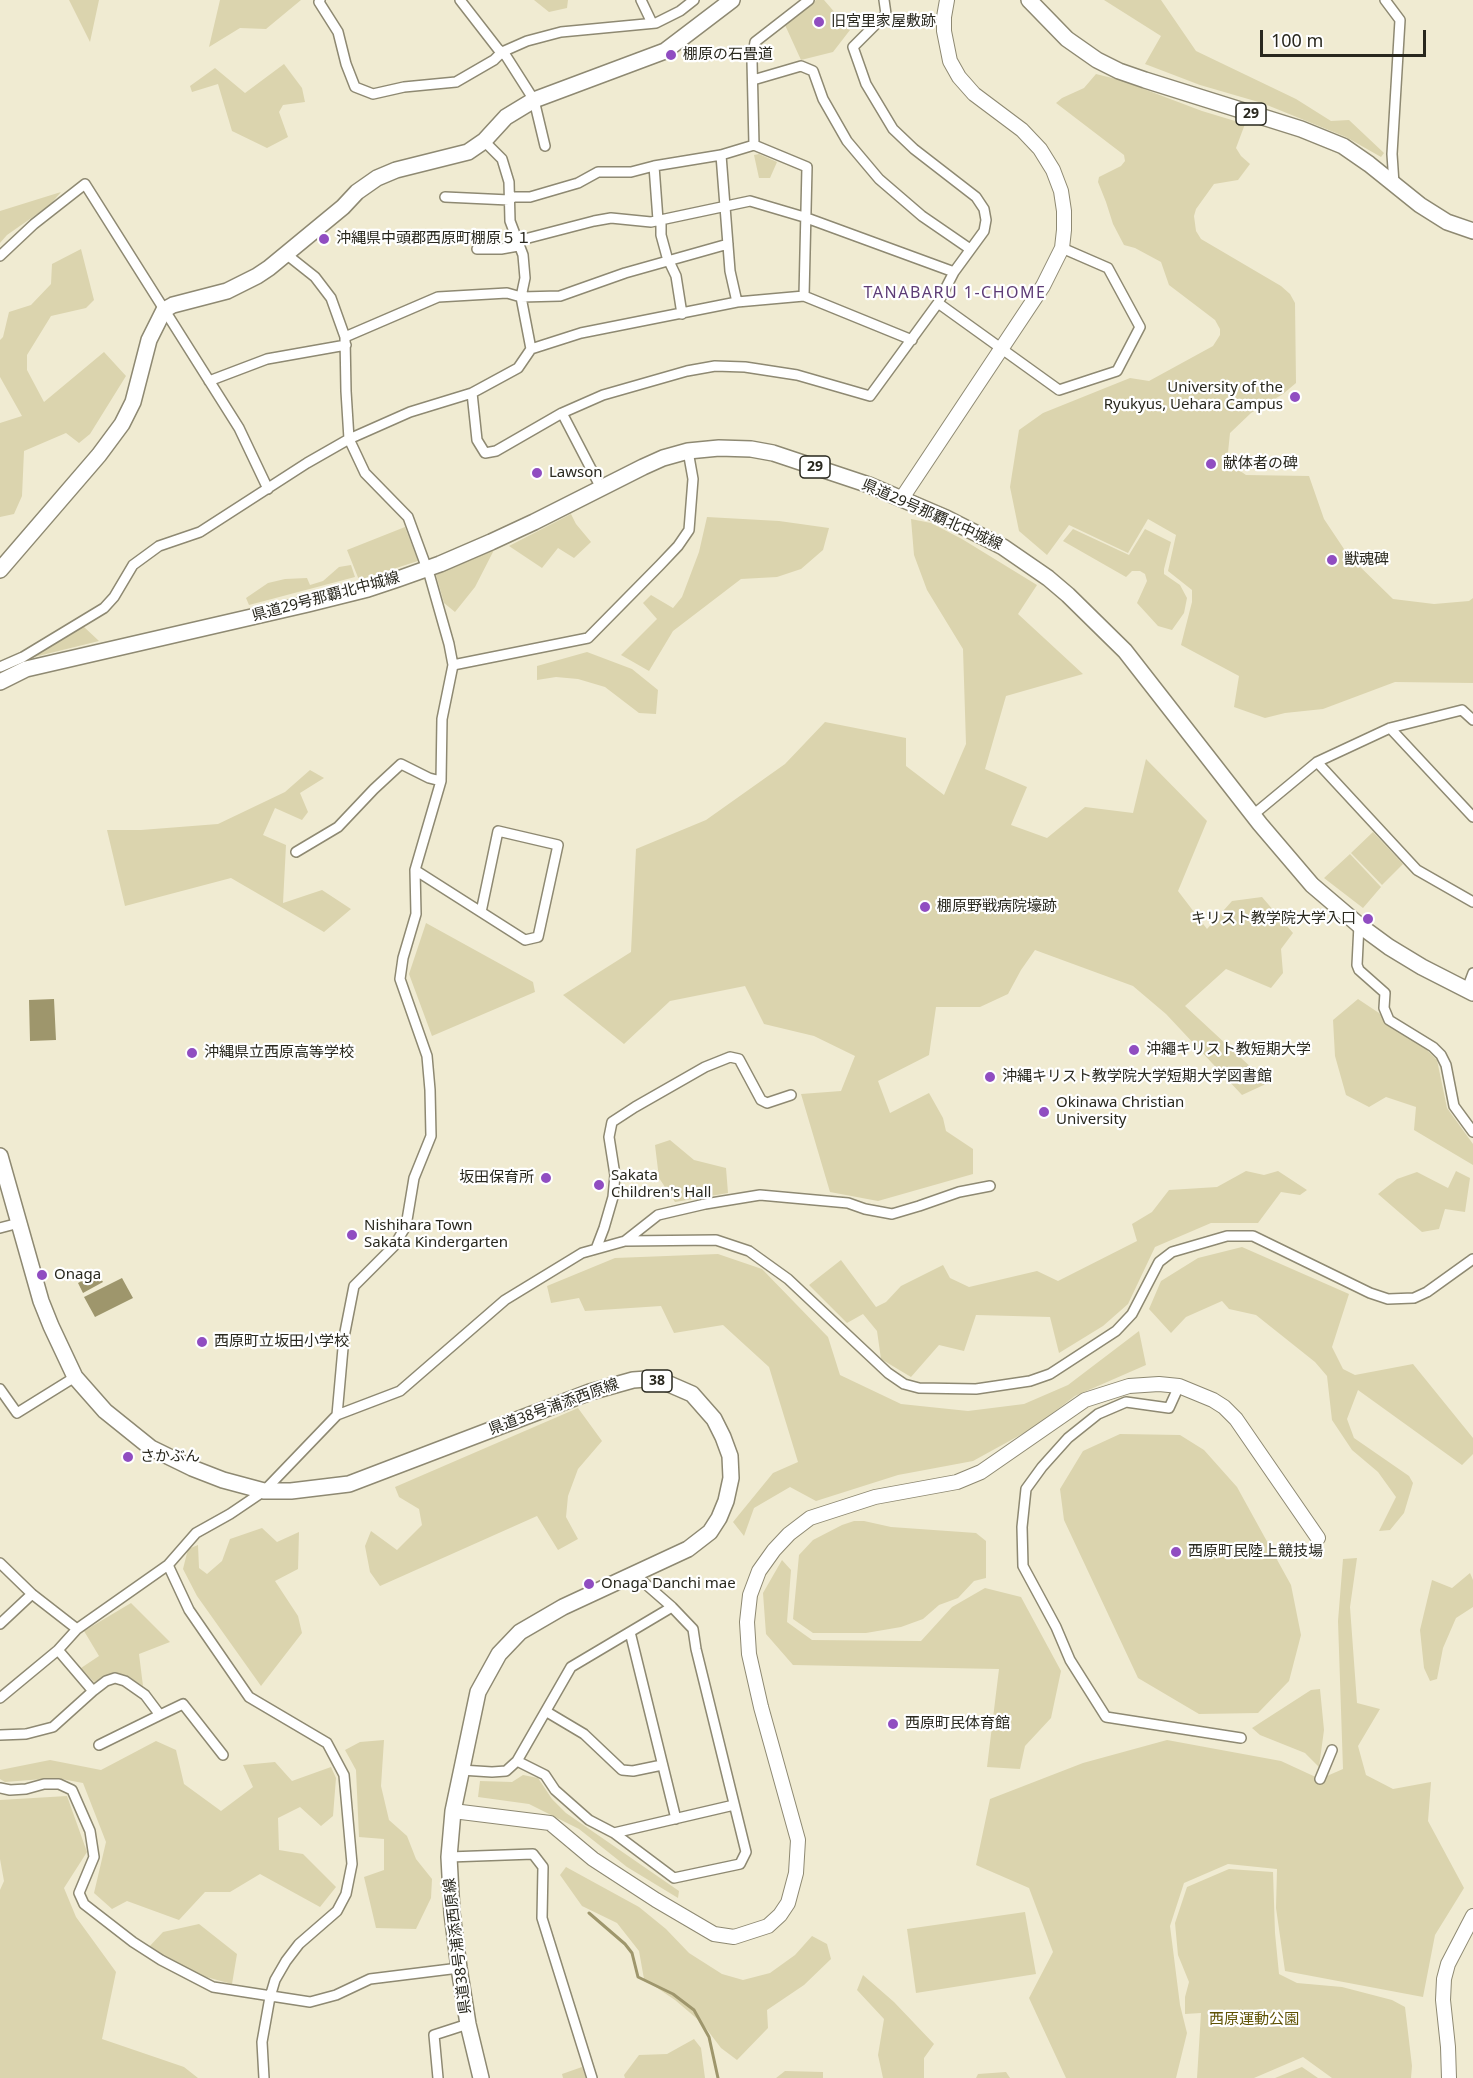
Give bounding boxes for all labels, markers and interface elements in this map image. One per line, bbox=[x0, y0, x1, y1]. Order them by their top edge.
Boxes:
place label: 旧宮里家屋敷跡 bbox=[831, 13, 936, 31]
marker: 旧宮里家屋敷跡 bbox=[812, 15, 826, 29]
scale bar bbox=[1263, 18, 1430, 56]
text: 100 m bbox=[1271, 28, 1323, 52]
place label: 棚原の石畳道 bbox=[683, 46, 773, 64]
marker: 棚原の石畳道 bbox=[664, 48, 678, 62]
road number: 29 bbox=[1236, 103, 1266, 125]
place label: 沖縄県中頭郡西原町棚原５１ bbox=[336, 230, 531, 248]
marker: 沖縄県中頭郡西原町棚原５１ bbox=[317, 232, 331, 246]
district label: TANABARU 1-CHOME bbox=[864, 283, 1046, 303]
place label: University of the Ryukyus, Uehara Campus bbox=[1104, 379, 1283, 414]
marker: University of the Ryukyus, Uehara Campus bbox=[1288, 390, 1302, 404]
place label: 献体者の碑 bbox=[1223, 455, 1298, 473]
road number: 29 bbox=[800, 456, 830, 478]
marker: 献体者の碑 bbox=[1204, 457, 1218, 471]
place label: Lawson bbox=[549, 464, 603, 482]
marker: Lawson bbox=[530, 466, 544, 480]
street label: 県道29号那覇北中城線 bbox=[859, 476, 1005, 554]
place label: 獣魂碑 bbox=[1344, 551, 1389, 569]
marker: 獣魂碑 bbox=[1325, 553, 1339, 567]
street label: 県道29号那覇北中城線 bbox=[250, 569, 402, 625]
place label: 棚原野戦病院壕跡 bbox=[937, 898, 1057, 916]
marker: 棚原野戦病院壕跡 bbox=[918, 900, 932, 914]
place label: キリスト教学院大学入口 bbox=[1191, 910, 1356, 928]
marker: キリスト教学院大学入口 bbox=[1361, 912, 1375, 926]
place label: 沖繩キリスト教短期大学 bbox=[1146, 1041, 1311, 1059]
marker: 沖繩キリスト教短期大学 bbox=[1127, 1043, 1141, 1057]
place label: 沖縄県立西原高等学校 bbox=[204, 1044, 354, 1062]
marker: 沖縄県立西原高等学校 bbox=[185, 1046, 199, 1060]
place label: 沖縄キリスト教学院大学短期大学図書館 bbox=[1002, 1068, 1272, 1086]
marker: 沖縄キリスト教学院大学短期大学図書館 bbox=[983, 1070, 997, 1084]
place label: Okinawa Christian University bbox=[1056, 1094, 1184, 1129]
marker: Okinawa Christian University bbox=[1037, 1105, 1051, 1119]
place label: Sakata Children's Hall bbox=[611, 1167, 711, 1202]
place label: 坂田保育所 bbox=[459, 1169, 534, 1187]
marker: 坂田保育所 bbox=[539, 1171, 553, 1185]
marker: Sakata Children's Hall bbox=[592, 1178, 606, 1192]
place label: Nishihara Town Sakata Kindergarten bbox=[364, 1217, 508, 1252]
marker: Nishihara Town Sakata Kindergarten bbox=[345, 1228, 359, 1242]
place label: Onaga bbox=[54, 1266, 101, 1284]
marker: Onaga bbox=[35, 1268, 49, 1282]
place label: 西原町立坂田小学校 bbox=[214, 1333, 349, 1351]
marker: 西原町立坂田小学校 bbox=[195, 1335, 209, 1349]
road number: 38 bbox=[642, 1370, 672, 1392]
street label: 県道38号浦添西原線 bbox=[486, 1375, 622, 1439]
place label: さかぶん bbox=[140, 1448, 200, 1466]
marker: さかぶん bbox=[121, 1450, 135, 1464]
place label: 西原町民陸上競技場 bbox=[1188, 1543, 1323, 1561]
marker: 西原町民陸上競技場 bbox=[1169, 1545, 1183, 1559]
place label: Onaga Danchi mae bbox=[601, 1575, 736, 1593]
marker: Onaga Danchi mae bbox=[582, 1577, 596, 1591]
place label: 西原町民体育館 bbox=[905, 1715, 1010, 1733]
marker: 西原町民体育館 bbox=[886, 1717, 900, 1731]
street label: 県道38号浦添西原線 bbox=[441, 1877, 475, 2015]
park label: 西原運動公園 bbox=[1209, 2011, 1299, 2029]

